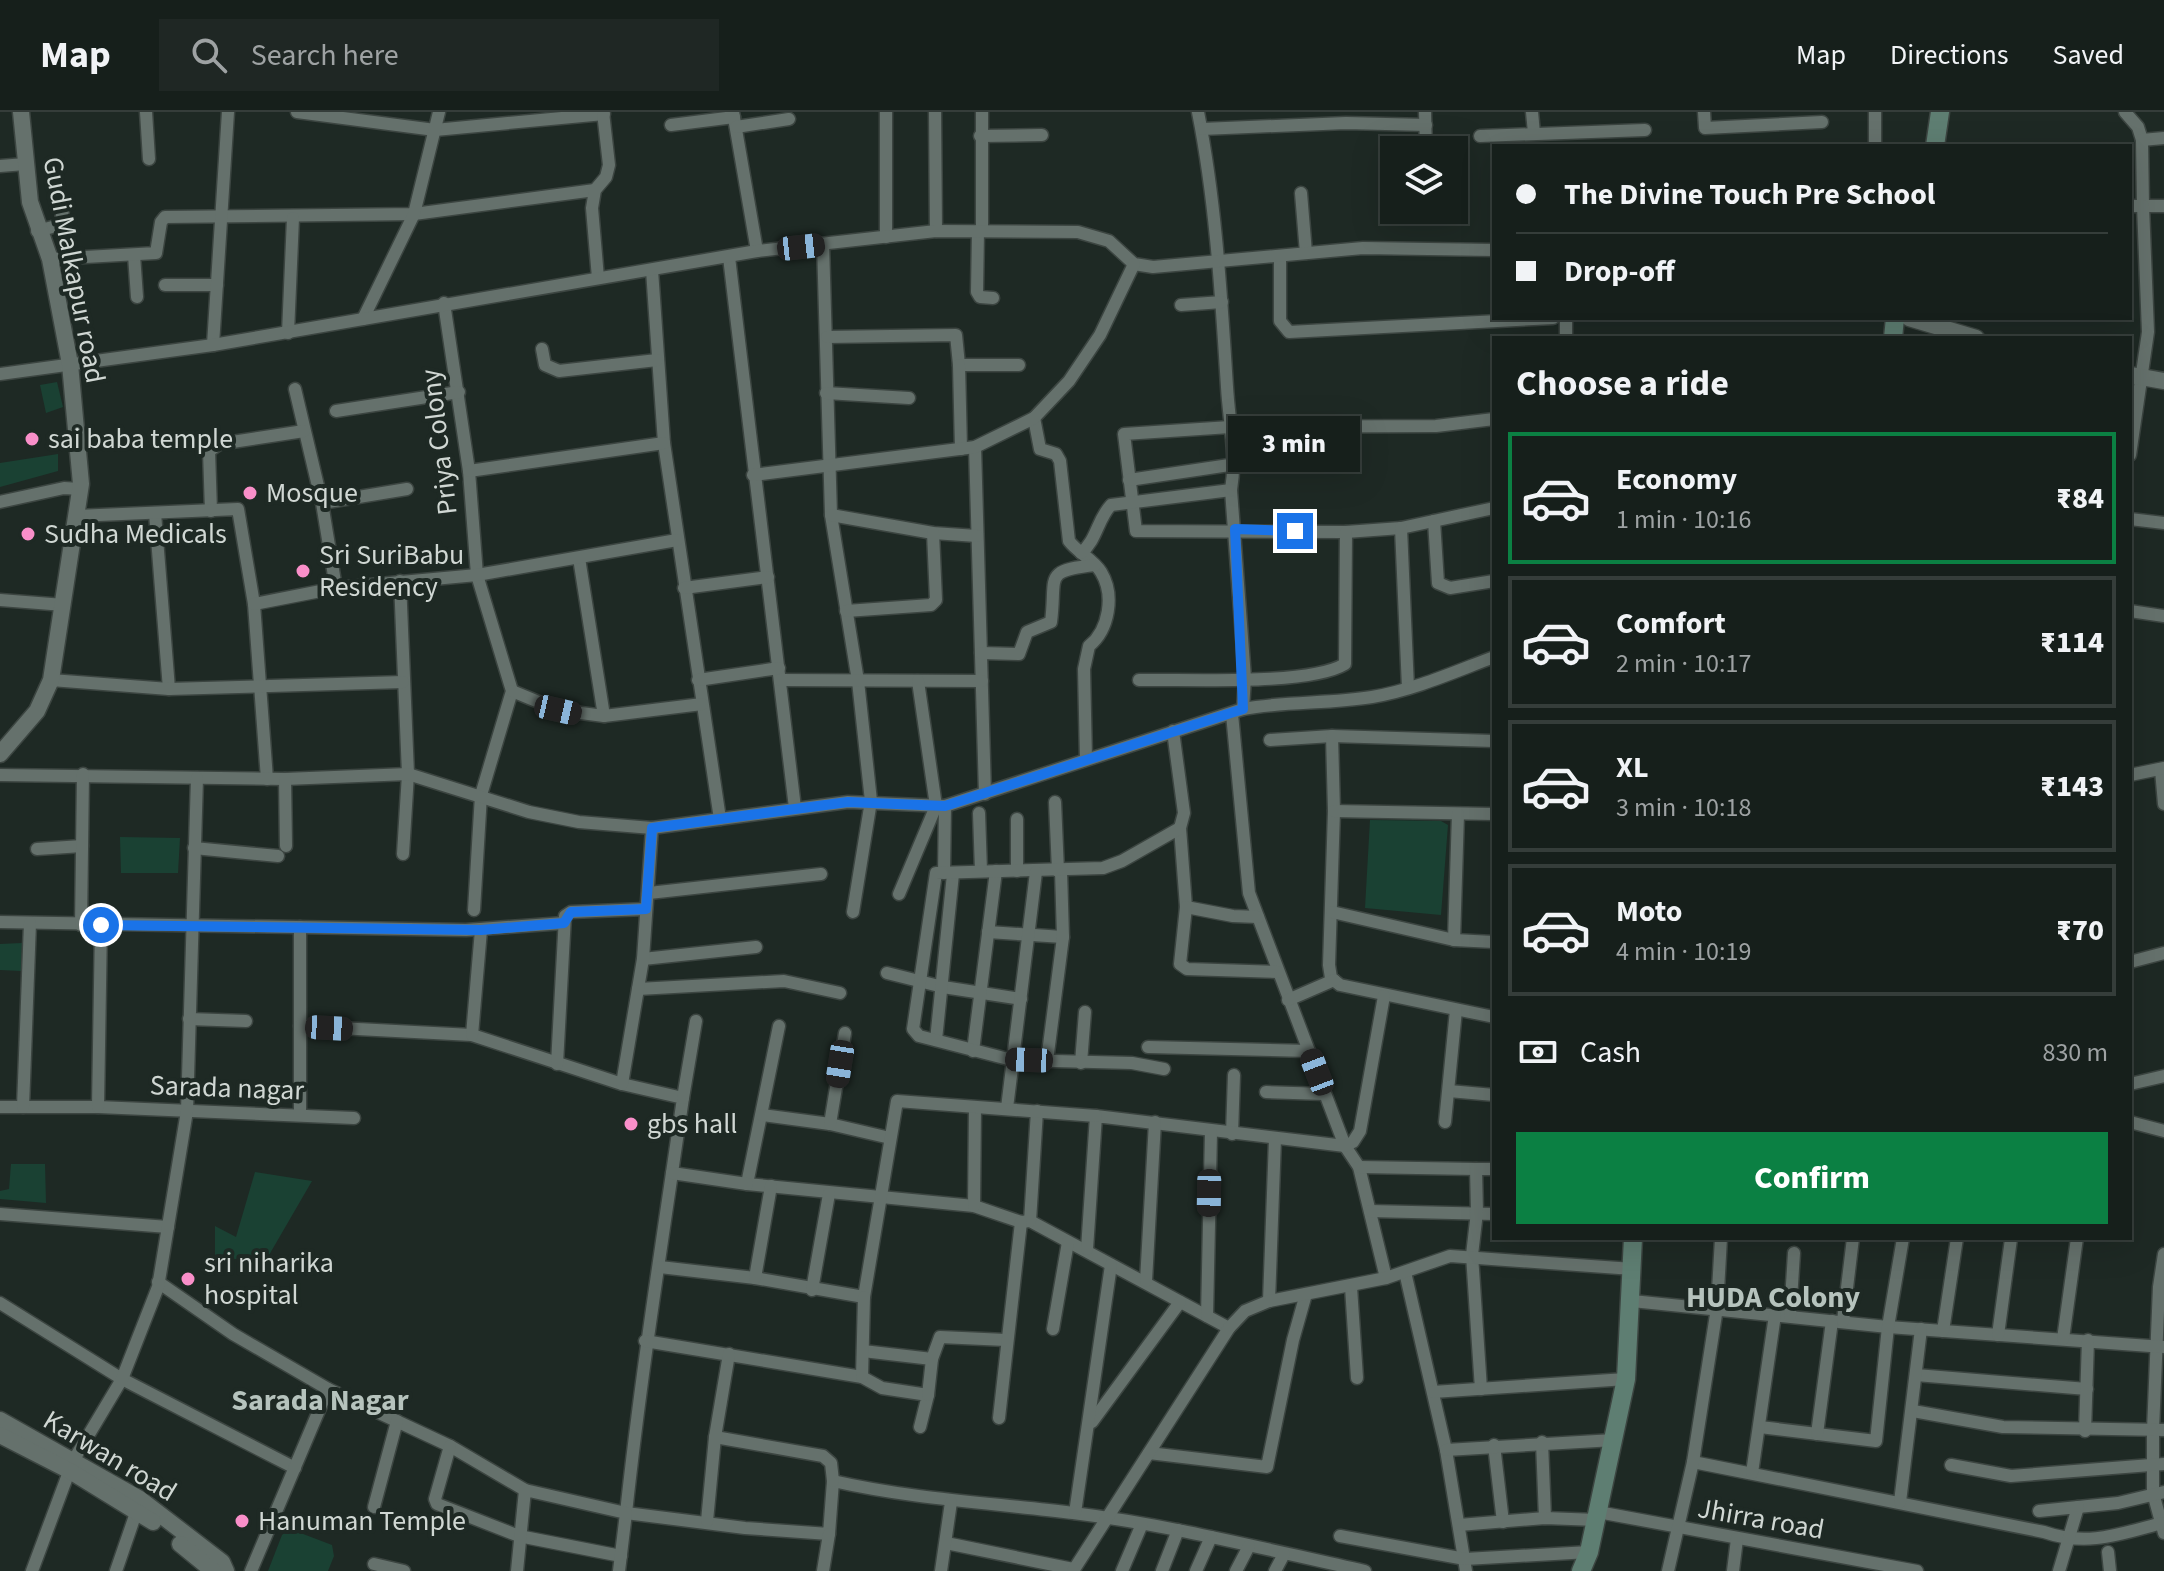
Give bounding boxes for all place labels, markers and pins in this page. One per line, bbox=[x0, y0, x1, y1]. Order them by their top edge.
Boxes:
place label: sai baba temple bbox=[48, 419, 233, 459]
marker: sai baba temple bbox=[23, 430, 41, 448]
place label: Mosque bbox=[266, 473, 358, 513]
marker: Mosque bbox=[241, 484, 259, 502]
place label: Sudha Medicals bbox=[44, 514, 227, 554]
marker: Sudha Medicals bbox=[19, 525, 37, 543]
place label: Sri SuriBabu Residency bbox=[319, 535, 464, 607]
marker: Sri SuriBabu Residency bbox=[294, 562, 312, 580]
place label: gbs hall bbox=[647, 1104, 738, 1144]
marker: gbs hall bbox=[622, 1115, 640, 1133]
place label: sri niharika hospital bbox=[204, 1243, 334, 1315]
marker: sri niharika hospital bbox=[179, 1270, 197, 1288]
place label: Hanuman Temple bbox=[258, 1501, 466, 1541]
marker: Hanuman Temple bbox=[233, 1512, 251, 1530]

